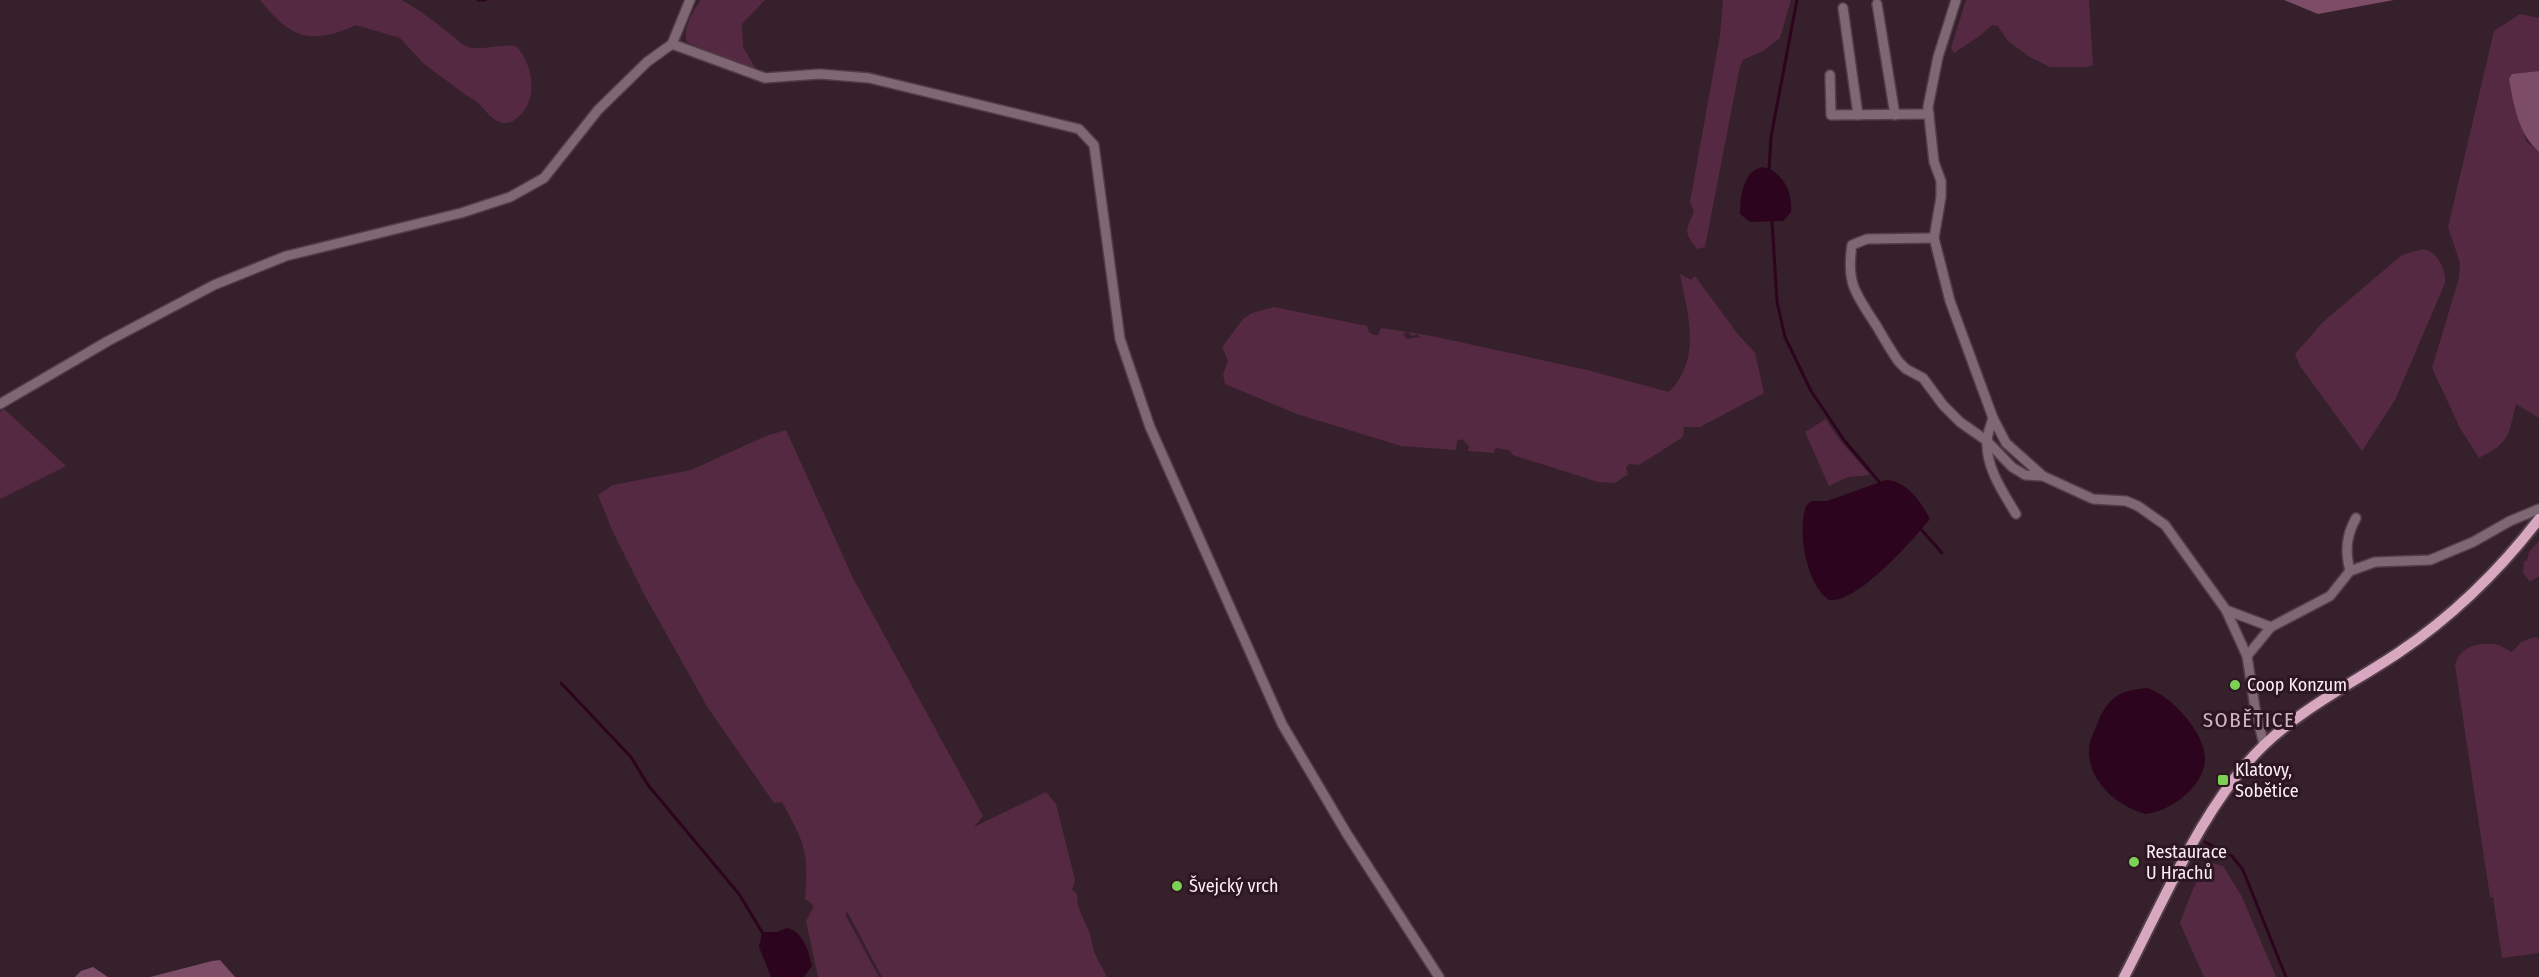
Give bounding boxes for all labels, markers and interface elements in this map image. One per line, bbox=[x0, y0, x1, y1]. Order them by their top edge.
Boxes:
place label: Coop Konzum bbox=[2247, 674, 2347, 696]
marker: Coop Konzum bbox=[2228, 678, 2242, 692]
district label: SOBĚTICE bbox=[2203, 707, 2295, 733]
place label: Klatovy, Sobětice bbox=[2235, 759, 2299, 802]
marker: Klatovy, Sobětice bbox=[2216, 773, 2230, 787]
place label: Restaurace U Hrachů bbox=[2146, 841, 2227, 884]
marker: Restaurace U Hrachů bbox=[2127, 855, 2141, 869]
place label: Švejcký vrch bbox=[1189, 875, 1278, 897]
marker: Švejcký vrch bbox=[1170, 879, 1184, 893]

